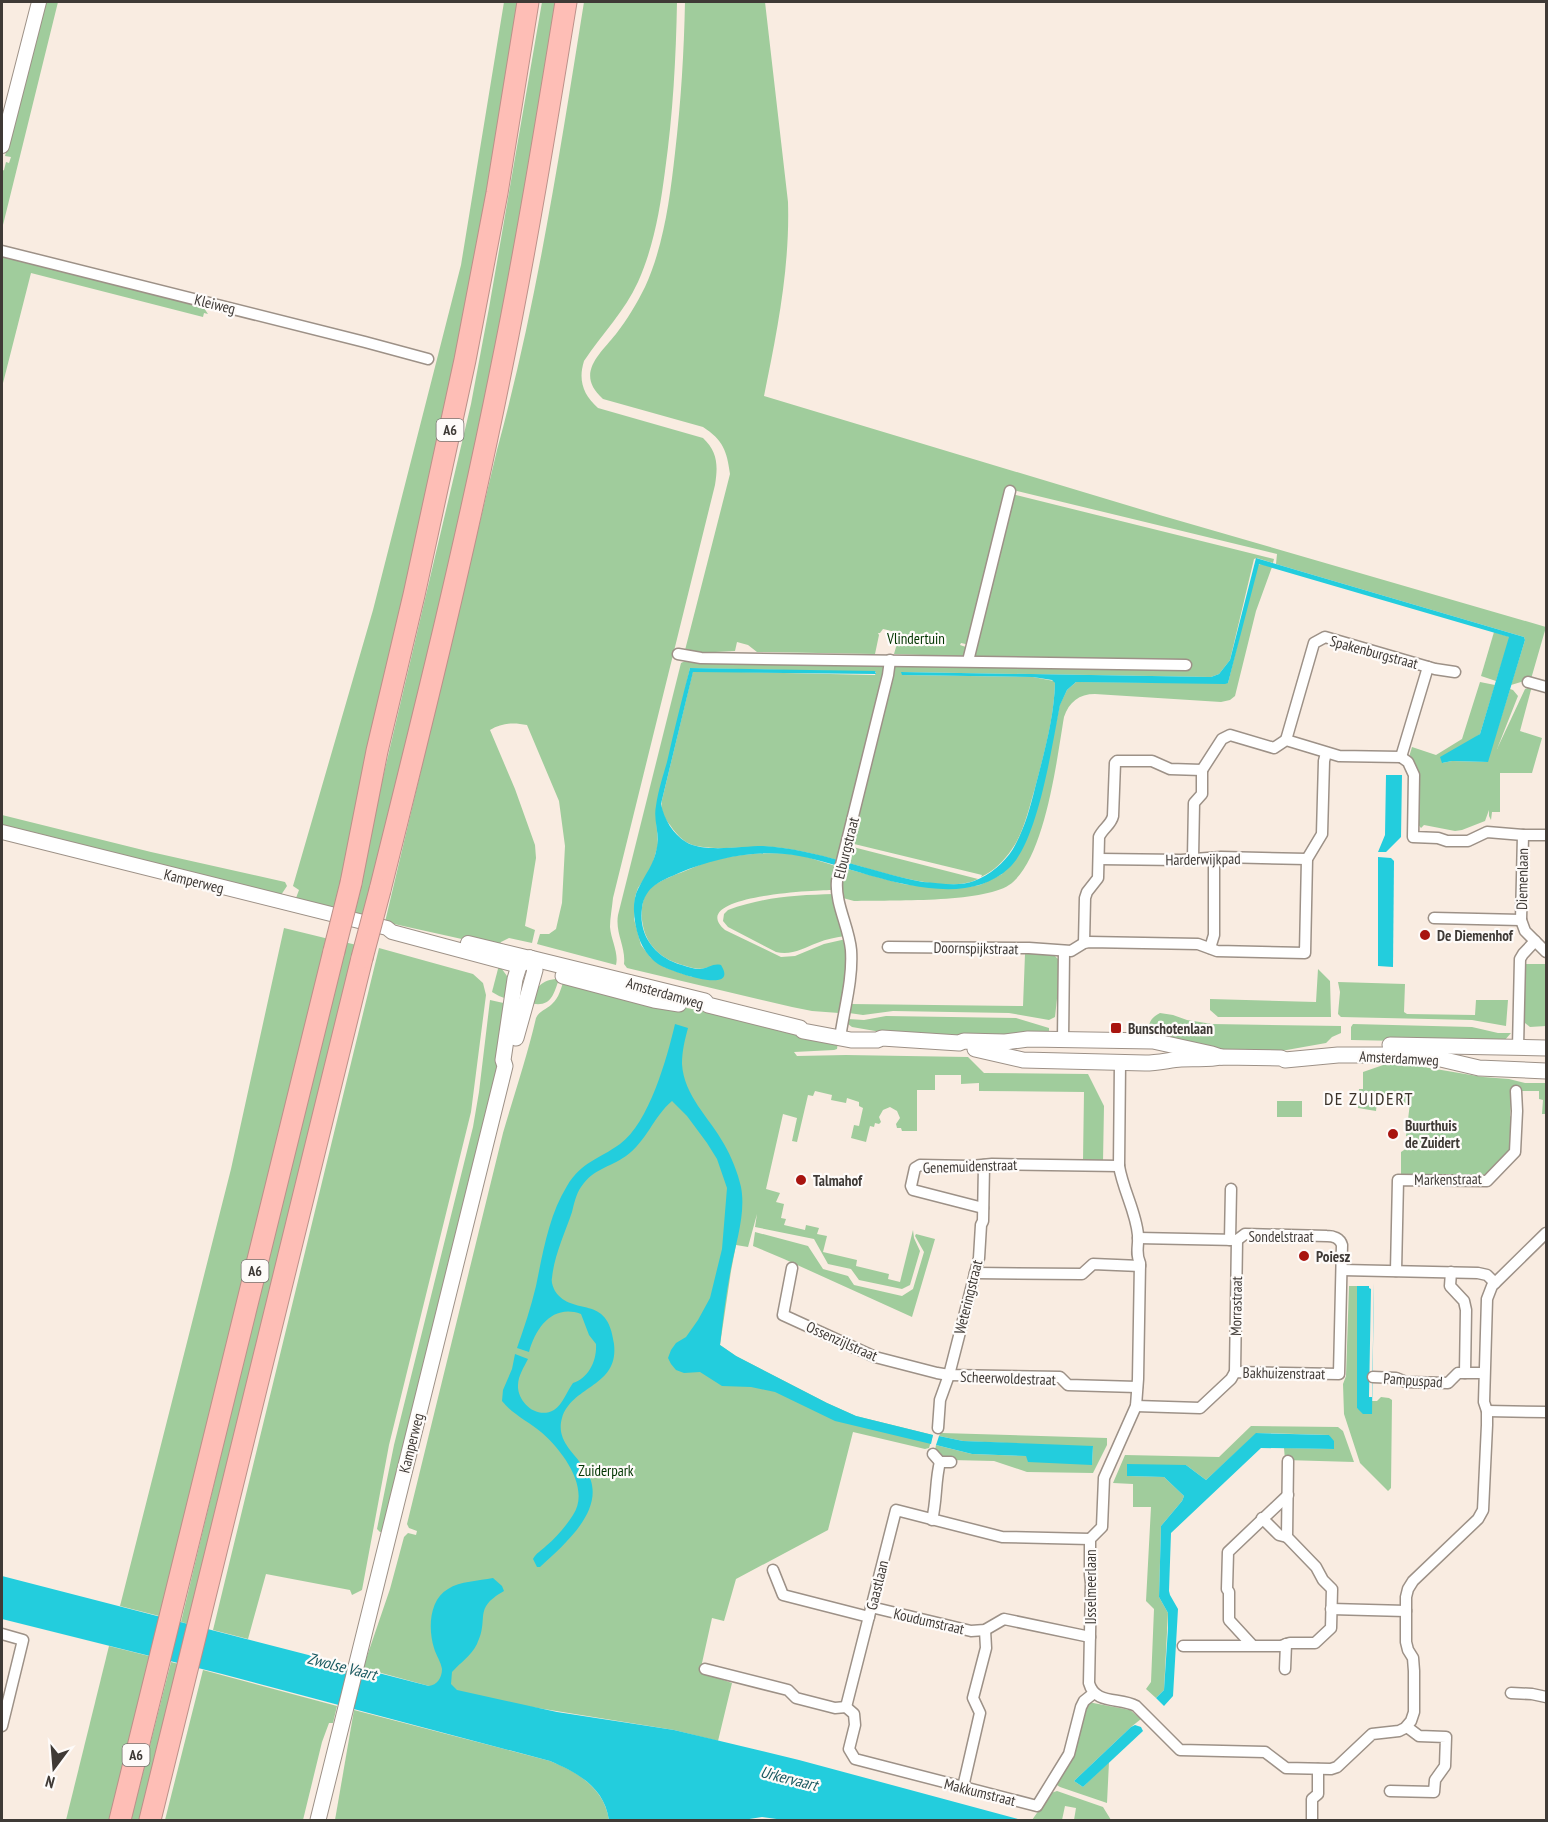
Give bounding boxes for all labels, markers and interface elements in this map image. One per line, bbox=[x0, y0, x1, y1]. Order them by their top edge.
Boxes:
street label: Kleiweg bbox=[193, 290, 237, 318]
road number: A6 bbox=[436, 419, 464, 441]
park label: Vlindertuin bbox=[886, 629, 945, 648]
street label: Spakenburgstraat bbox=[1328, 631, 1420, 673]
street label: Elburgstraat bbox=[829, 815, 863, 881]
street label: Diemenlaan bbox=[1512, 848, 1532, 910]
street label: Harderwijkpad bbox=[1165, 849, 1241, 869]
street label: Kamperweg bbox=[162, 864, 226, 898]
place label: De Diemenhof bbox=[1437, 926, 1514, 945]
marker: De Diemenhof bbox=[1418, 928, 1432, 942]
street label: Doornspijkstraat bbox=[933, 938, 1019, 958]
street label: Amsterdamweg bbox=[624, 973, 706, 1013]
place label: Bunschotenlaan bbox=[1128, 1019, 1213, 1038]
marker: Bunschotenlaan bbox=[1109, 1021, 1123, 1035]
street label: Amsterdamweg bbox=[1359, 1046, 1439, 1070]
district label: DE ZUIDERT bbox=[1324, 1087, 1414, 1110]
place label: Buurthuis de Zuidert bbox=[1405, 1116, 1461, 1152]
marker: Buurthuis de Zuidert bbox=[1386, 1127, 1400, 1141]
street label: Genemuidenstraat bbox=[922, 1155, 1018, 1177]
street label: Markenstraat bbox=[1414, 1169, 1482, 1189]
place label: Talmahof bbox=[813, 1171, 863, 1190]
marker: Talmahof bbox=[794, 1173, 808, 1187]
street label: Sondelstraat bbox=[1248, 1227, 1314, 1246]
place label: Poiesz bbox=[1316, 1247, 1350, 1266]
marker: Poiesz bbox=[1297, 1249, 1311, 1263]
street label: Weteringstraat bbox=[950, 1258, 986, 1336]
road number: A6 bbox=[242, 1260, 268, 1282]
street label: Morrastraat bbox=[1226, 1276, 1246, 1336]
street label: Ossenzijlstraat bbox=[803, 1317, 881, 1365]
street label: Bakhuizenstraat bbox=[1242, 1363, 1326, 1383]
street label: Scheerwoldestraat bbox=[960, 1367, 1056, 1389]
street label: Pampuspad bbox=[1383, 1368, 1443, 1392]
street label: Kamperweg bbox=[394, 1411, 428, 1475]
park label: Zuiderpark bbox=[578, 1461, 634, 1480]
street label: IJsselmeerlaan bbox=[1081, 1549, 1100, 1625]
street label: Gaastlaan bbox=[862, 1558, 892, 1612]
street label: Koudumstraat bbox=[892, 1604, 966, 1638]
water label: Zwolse Vaart bbox=[305, 1648, 380, 1685]
north arrow bbox=[24, 1738, 84, 1798]
road number: A6 bbox=[122, 1744, 150, 1766]
water label: Urkervaart bbox=[758, 1761, 821, 1795]
text: N bbox=[43, 1772, 57, 1793]
street label: Makkumstraat bbox=[942, 1774, 1018, 1810]

